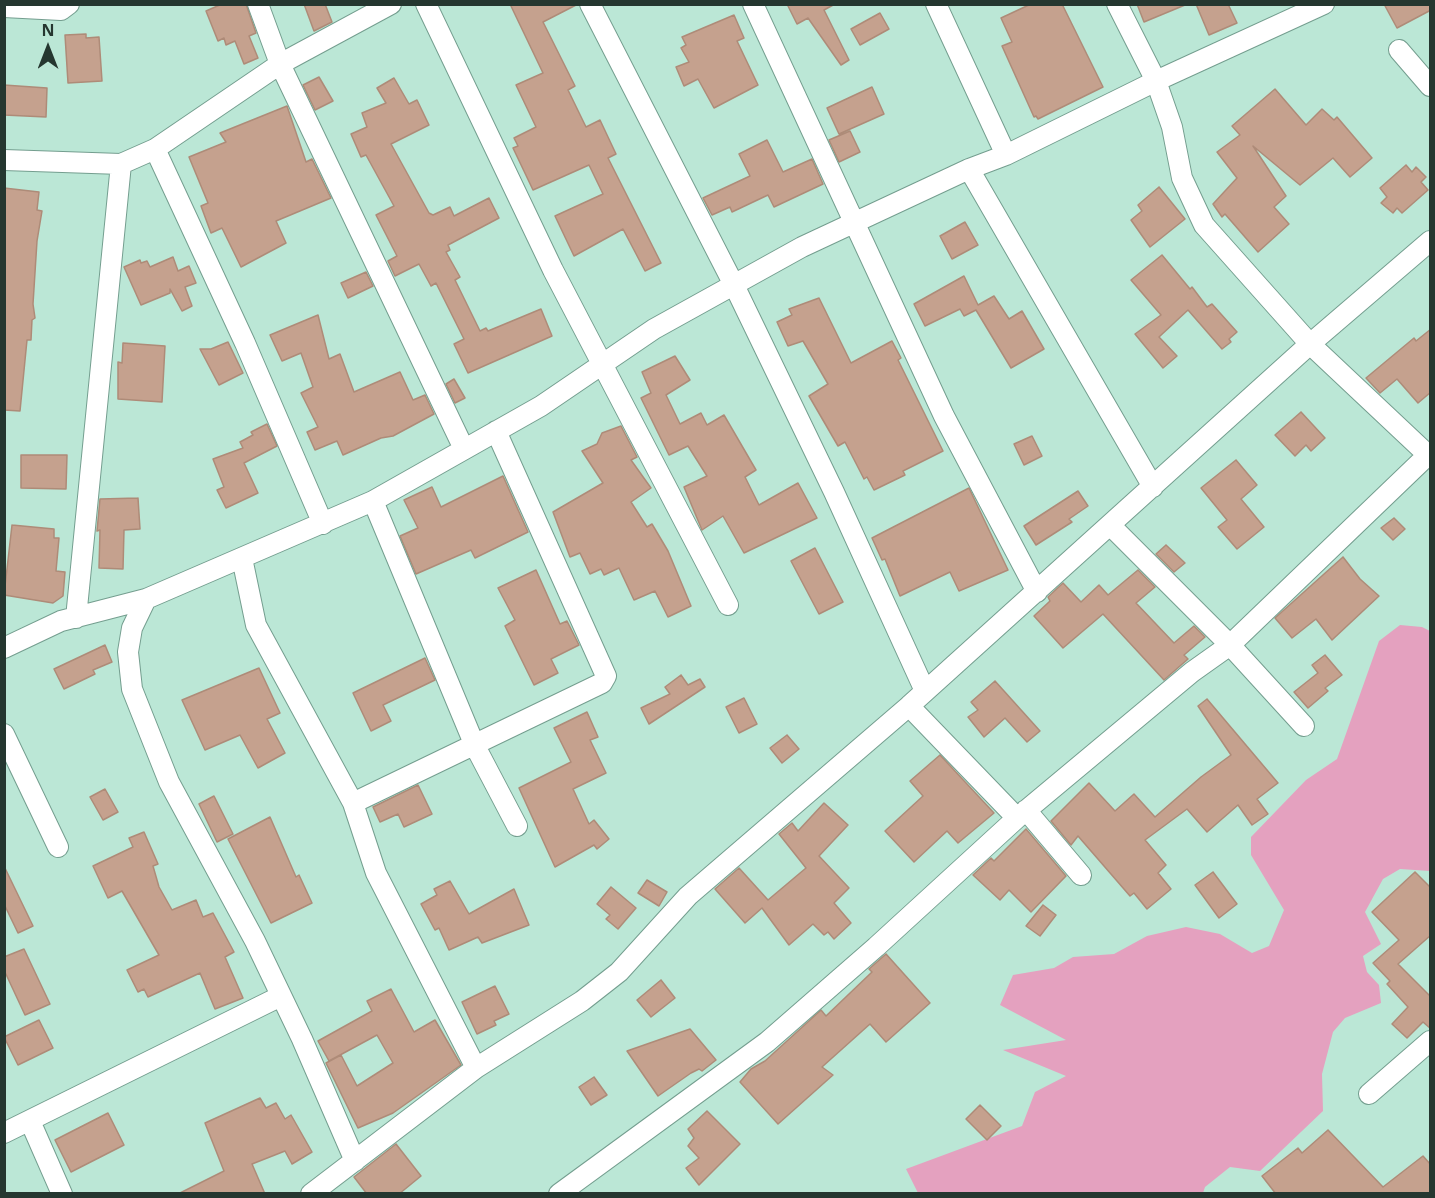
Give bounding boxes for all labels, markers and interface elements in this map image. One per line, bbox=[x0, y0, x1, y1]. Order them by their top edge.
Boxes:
north arrow bbox=[18, 18, 78, 78]
text: N bbox=[41, 19, 55, 41]

